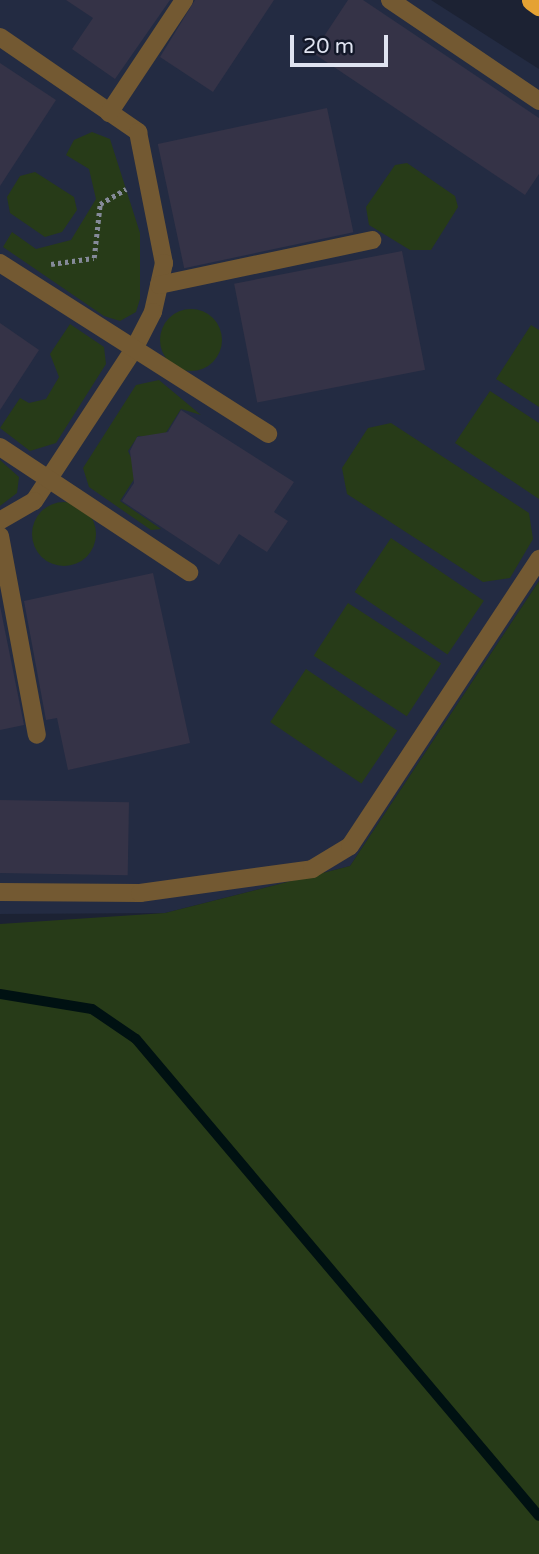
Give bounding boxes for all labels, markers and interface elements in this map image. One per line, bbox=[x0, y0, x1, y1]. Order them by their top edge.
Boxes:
scale bar bbox=[294, 21, 392, 65]
text: 20 m bbox=[303, 34, 354, 59]

